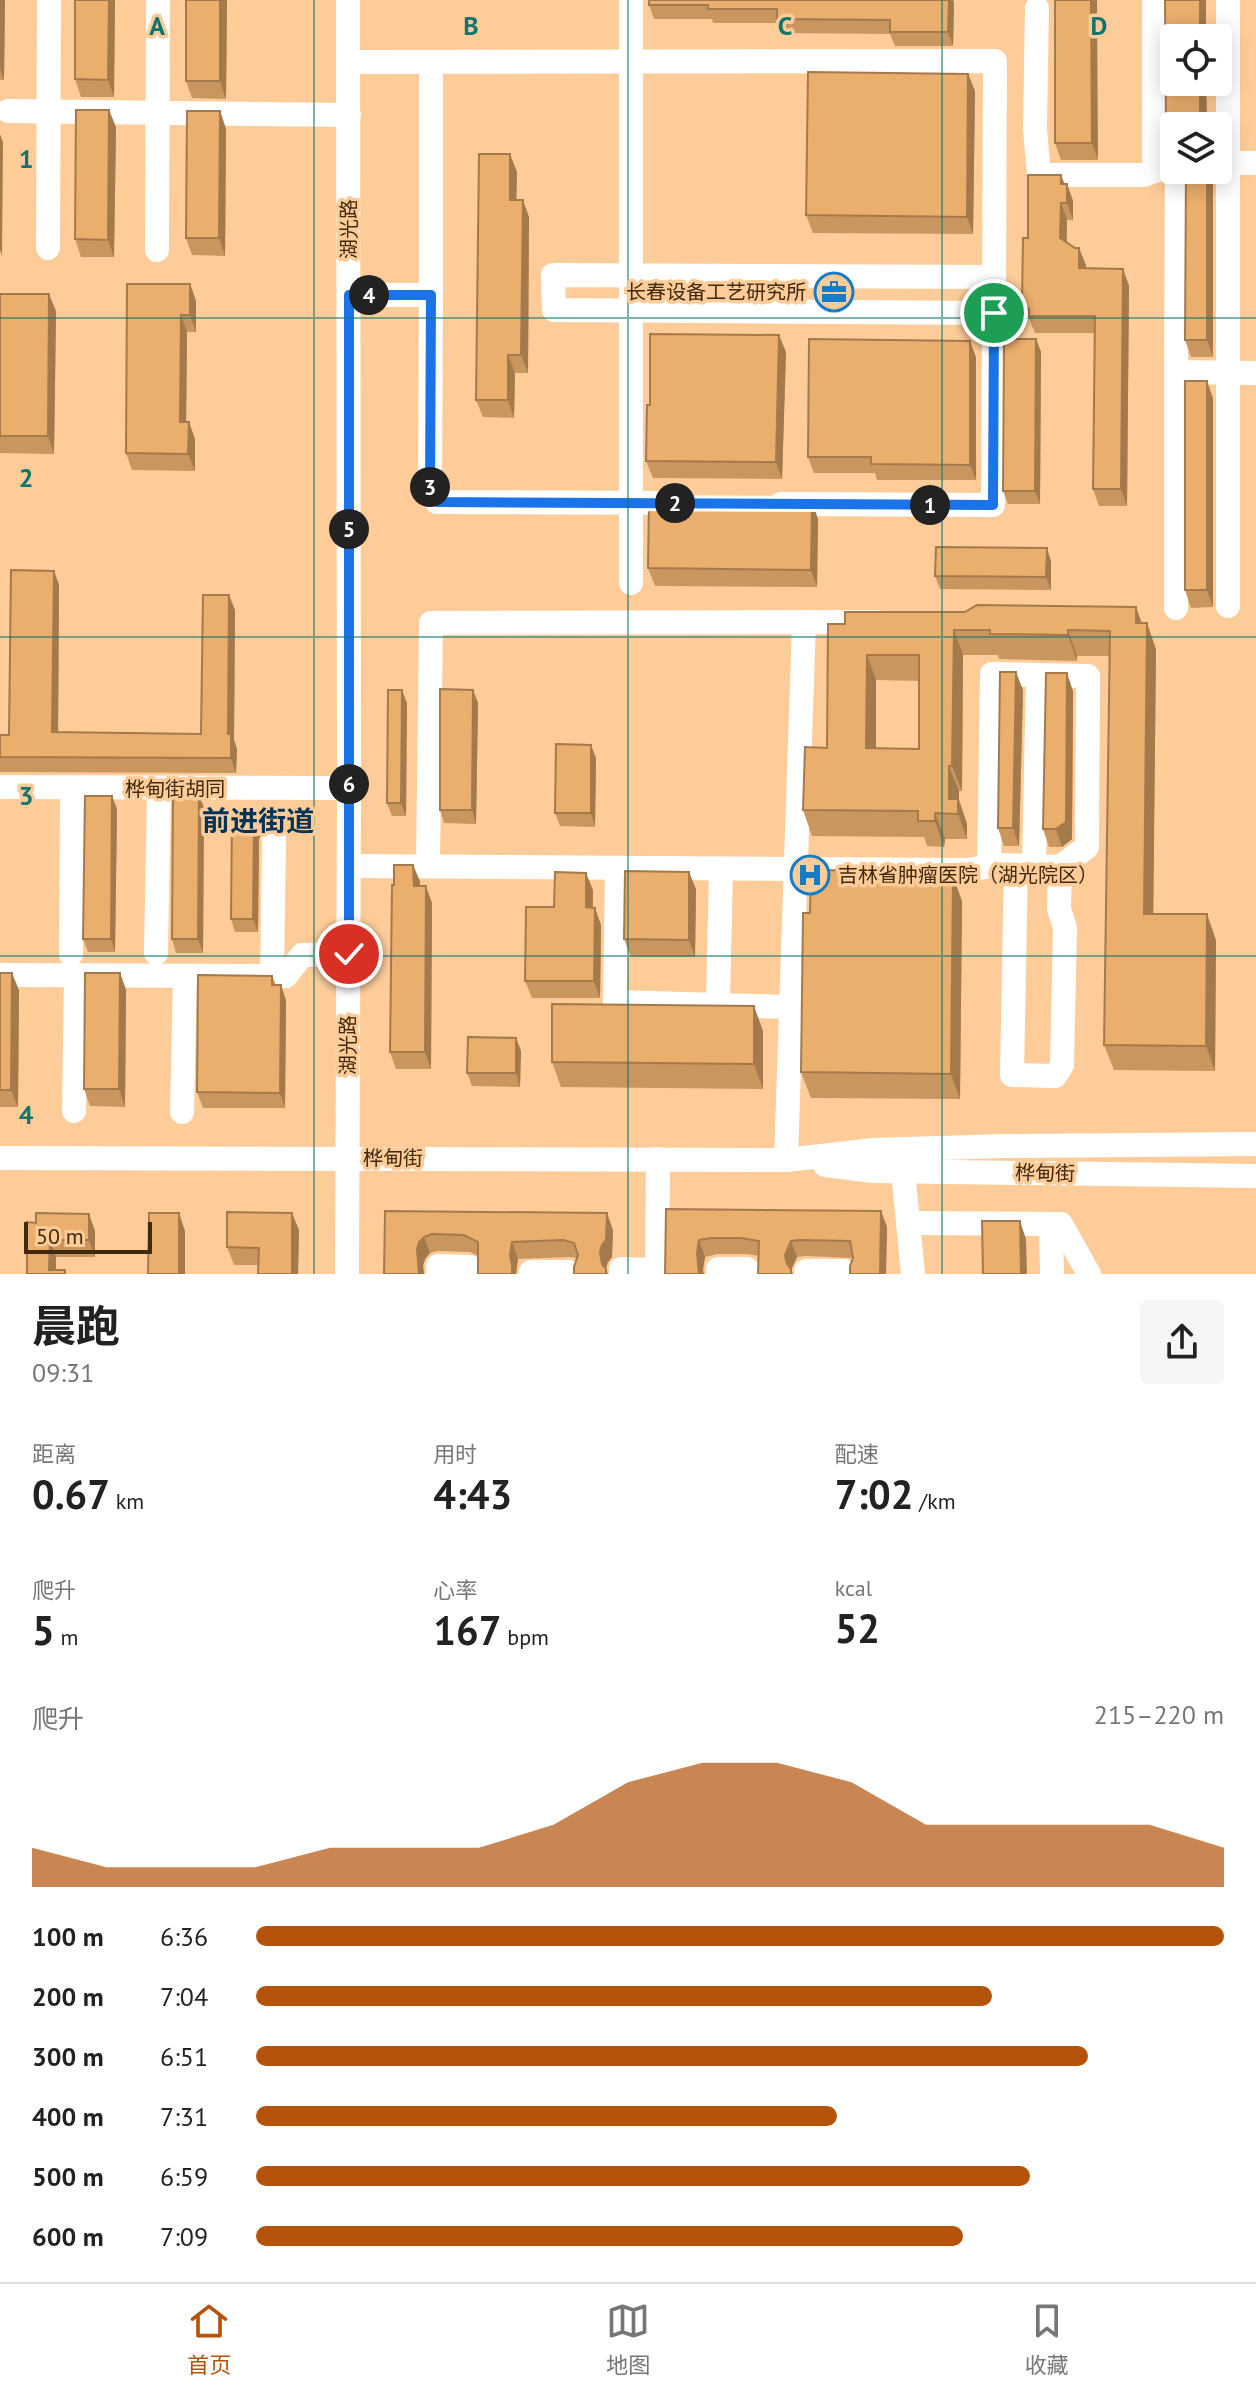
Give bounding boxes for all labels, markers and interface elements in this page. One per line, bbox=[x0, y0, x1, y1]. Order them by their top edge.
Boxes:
text: A bbox=[149, 9, 165, 42]
text: B bbox=[463, 9, 479, 42]
text: C bbox=[778, 9, 792, 42]
text: D bbox=[1091, 9, 1107, 42]
map controls bbox=[1160, 24, 1232, 184]
button: locate bbox=[1160, 24, 1232, 96]
button: layers bbox=[1160, 112, 1232, 184]
text: 1 bbox=[19, 142, 33, 175]
street label: 湖光路 bbox=[336, 199, 362, 259]
office icon: 长春设备工艺研究所 bbox=[813, 271, 855, 313]
pin: 4 bbox=[349, 275, 389, 315]
place label: 长春设备工艺研究所 bbox=[626, 279, 806, 305]
pin bbox=[960, 279, 1028, 347]
text: 4 bbox=[363, 281, 375, 309]
icon: arrive bbox=[972, 291, 1016, 335]
text: 2 bbox=[19, 461, 33, 494]
pin: 3 bbox=[410, 467, 450, 507]
text: 3 bbox=[424, 473, 436, 501]
pin: 2 bbox=[655, 483, 695, 523]
pin: 1 bbox=[910, 485, 950, 525]
text: 2 bbox=[669, 489, 681, 517]
text: 1 bbox=[924, 491, 936, 519]
pin: 5 bbox=[329, 509, 369, 549]
text: 5 bbox=[343, 515, 355, 543]
pin: 6 bbox=[329, 764, 369, 804]
text: 6 bbox=[343, 770, 355, 798]
street label: 桦甸街胡同 bbox=[125, 776, 225, 802]
text: 3 bbox=[19, 779, 33, 812]
district label: 前进街道 bbox=[202, 802, 314, 839]
hospital icon: 吉林省肿瘤医院（湖光院区） bbox=[789, 854, 831, 896]
place label: 吉林省肿瘤医院（湖光院区） bbox=[838, 862, 1098, 888]
pin bbox=[315, 920, 383, 988]
icon: check bbox=[327, 932, 371, 976]
street label: 湖光路 bbox=[335, 1015, 361, 1075]
text: 4 bbox=[19, 1098, 34, 1131]
street label: 桦甸街 bbox=[363, 1145, 423, 1171]
street label: 桦甸街 bbox=[1015, 1159, 1075, 1187]
scale bar bbox=[24, 1218, 152, 1254]
text: 50 m bbox=[36, 1222, 84, 1250]
text: 晨跑 bbox=[32, 1297, 120, 1354]
button: share bbox=[1140, 1300, 1224, 1384]
text: 09:31 bbox=[32, 1356, 94, 1389]
text: 距离 bbox=[32, 1440, 76, 1468]
text: 用时 bbox=[433, 1440, 477, 1468]
text: 配速 bbox=[835, 1440, 879, 1468]
text: 0.67 bbox=[32, 1468, 110, 1520]
text: 4:43 bbox=[433, 1468, 512, 1520]
text: 7:02 bbox=[835, 1468, 913, 1520]
text: km bbox=[110, 1487, 144, 1515]
text: /km bbox=[913, 1487, 956, 1515]
text: kcal bbox=[835, 1574, 872, 1602]
text: 爬升 bbox=[32, 1576, 76, 1604]
text: 心率 bbox=[433, 1576, 477, 1604]
text: 52 bbox=[835, 1602, 880, 1654]
text: 5 bbox=[32, 1604, 55, 1656]
text: 167 bbox=[433, 1604, 501, 1656]
text: m bbox=[55, 1623, 78, 1651]
text: bpm bbox=[501, 1623, 549, 1651]
text: 215–220 m bbox=[1094, 1698, 1224, 1731]
text: 爬升 bbox=[32, 1702, 84, 1735]
text: 100 m bbox=[32, 1920, 104, 1953]
text: 6:36 bbox=[160, 1920, 208, 1953]
text: 200 m bbox=[32, 1980, 104, 2013]
text: 7:04 bbox=[160, 1980, 208, 2013]
text: 300 m bbox=[32, 2040, 104, 2073]
text: 6:51 bbox=[160, 2040, 208, 2073]
text: 400 m bbox=[32, 2100, 104, 2133]
text: 7:31 bbox=[160, 2100, 208, 2133]
text: 500 m bbox=[32, 2160, 104, 2193]
text: 6:59 bbox=[160, 2160, 208, 2193]
text: 600 m bbox=[32, 2220, 104, 2253]
text: 7:09 bbox=[160, 2220, 208, 2253]
tab: 首页 bbox=[187, 2299, 231, 2379]
tab: 地图 bbox=[606, 2299, 650, 2379]
tab: 收藏 bbox=[1025, 2299, 1069, 2379]

